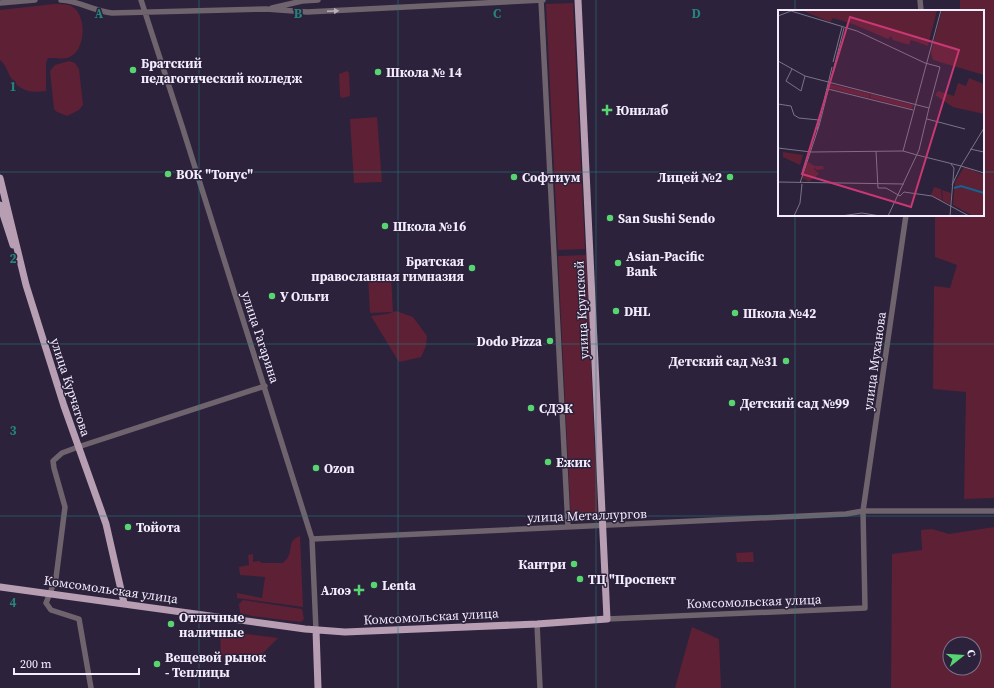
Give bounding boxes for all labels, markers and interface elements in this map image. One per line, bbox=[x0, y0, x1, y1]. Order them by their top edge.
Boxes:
text: A bbox=[95, 5, 104, 22]
text: B bbox=[294, 5, 303, 22]
text: C bbox=[493, 5, 501, 22]
text: D bbox=[691, 5, 701, 22]
one-way arrow bbox=[327, 7, 339, 14]
inset map bbox=[778, 10, 984, 216]
place label: Братский педагогический колледж bbox=[141, 55, 302, 87]
place label: Школа № 14 bbox=[386, 64, 462, 81]
marker: Братский педагогический колледж bbox=[128, 65, 138, 75]
marker: Школа № 14 bbox=[373, 67, 383, 77]
text: 1 bbox=[9, 78, 17, 95]
place label: Юнилаб bbox=[616, 102, 669, 119]
marker: Юнилаб bbox=[601, 104, 613, 116]
place label: ВОК "Тонус" bbox=[176, 166, 253, 183]
marker: ВОК "Тонус" bbox=[163, 169, 173, 179]
place label: Софтиум bbox=[522, 169, 581, 186]
place label: Лицей №2 bbox=[657, 169, 722, 186]
marker: Софтиум bbox=[509, 172, 519, 182]
marker: Лицей №2 bbox=[725, 172, 735, 182]
place label: San Sushi Sendo bbox=[618, 210, 715, 227]
marker: San Sushi Sendo bbox=[605, 213, 615, 223]
place label: Школа №16 bbox=[393, 218, 466, 235]
marker: Школа №16 bbox=[380, 221, 390, 231]
place label: Asian-Pacific Bank bbox=[626, 248, 705, 280]
text: 2 bbox=[9, 250, 17, 267]
place label: Братская православная гимназия bbox=[311, 253, 465, 285]
marker: Asian-Pacific Bank bbox=[613, 258, 623, 268]
street label: улица Крупской bbox=[570, 260, 593, 360]
marker: Братская православная гимназия bbox=[467, 263, 477, 273]
place label: У Ольги bbox=[280, 288, 329, 305]
street label: улица Гагарина bbox=[238, 289, 284, 386]
marker: У Ольги bbox=[267, 291, 277, 301]
place label: DHL bbox=[624, 303, 651, 320]
place label: Школа №42 bbox=[743, 305, 816, 322]
marker: DHL bbox=[611, 306, 621, 316]
marker: Школа №42 bbox=[730, 308, 740, 318]
street label: улица Муханова bbox=[859, 310, 890, 411]
place label: Dodo Pizza bbox=[476, 333, 542, 350]
street label: улица Курчатова bbox=[47, 336, 95, 439]
marker: Dodo Pizza bbox=[545, 336, 555, 346]
place label: Детский сад №31 bbox=[669, 353, 778, 370]
marker: Детский сад №31 bbox=[781, 356, 791, 366]
place label: Детский сад №99 bbox=[740, 395, 849, 412]
marker: Детский сад №99 bbox=[727, 398, 737, 408]
place label: СДЭК bbox=[539, 400, 574, 417]
marker: СДЭК bbox=[526, 403, 536, 413]
text: 3 bbox=[9, 422, 17, 439]
place label: Ежик bbox=[556, 454, 591, 471]
marker: Ежик bbox=[543, 457, 553, 467]
place label: Ozon bbox=[324, 460, 355, 477]
marker: Ozon bbox=[311, 463, 321, 473]
street label: улица Металлургов bbox=[527, 505, 647, 526]
place label: Тойота bbox=[136, 519, 180, 536]
marker: Тойота bbox=[123, 522, 133, 532]
place label: Кантри bbox=[518, 556, 566, 573]
marker: Кантри bbox=[569, 559, 579, 569]
place label: ТЦ "Проспект bbox=[588, 571, 676, 588]
street label: Комсомольская улица bbox=[43, 572, 179, 607]
marker: ТЦ "Проспект bbox=[575, 574, 585, 584]
place label: Lenta bbox=[382, 577, 416, 594]
marker: Lenta bbox=[369, 580, 379, 590]
place label: Алоэ bbox=[321, 582, 352, 599]
marker: Алоэ bbox=[354, 585, 364, 595]
street label: Комсомольская улица bbox=[686, 591, 822, 612]
text: 4 bbox=[9, 594, 17, 611]
street label: Комсомольская улица bbox=[363, 604, 499, 629]
place label: Отличные наличные bbox=[179, 609, 245, 641]
marker: Отличные наличные bbox=[166, 619, 176, 629]
north arrow bbox=[942, 636, 982, 676]
text: С bbox=[963, 648, 979, 659]
place label: Вещевой рынок - Теплицы bbox=[165, 649, 267, 681]
scale bar bbox=[14, 650, 139, 676]
text: 200 m bbox=[20, 656, 52, 672]
marker: Вещевой рынок - Теплицы bbox=[152, 659, 162, 669]

